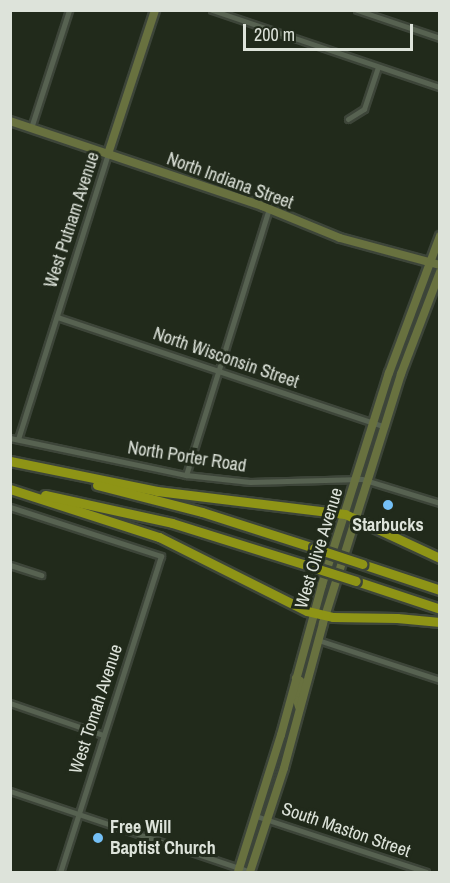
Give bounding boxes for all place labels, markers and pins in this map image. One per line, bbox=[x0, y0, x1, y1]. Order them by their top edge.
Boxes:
marker: Starbucks bbox=[381, 498, 395, 512]
place label: Starbucks bbox=[352, 514, 424, 536]
place label: Free Will Baptist Church bbox=[110, 817, 216, 860]
marker: Free Will Baptist Church bbox=[91, 831, 105, 845]

